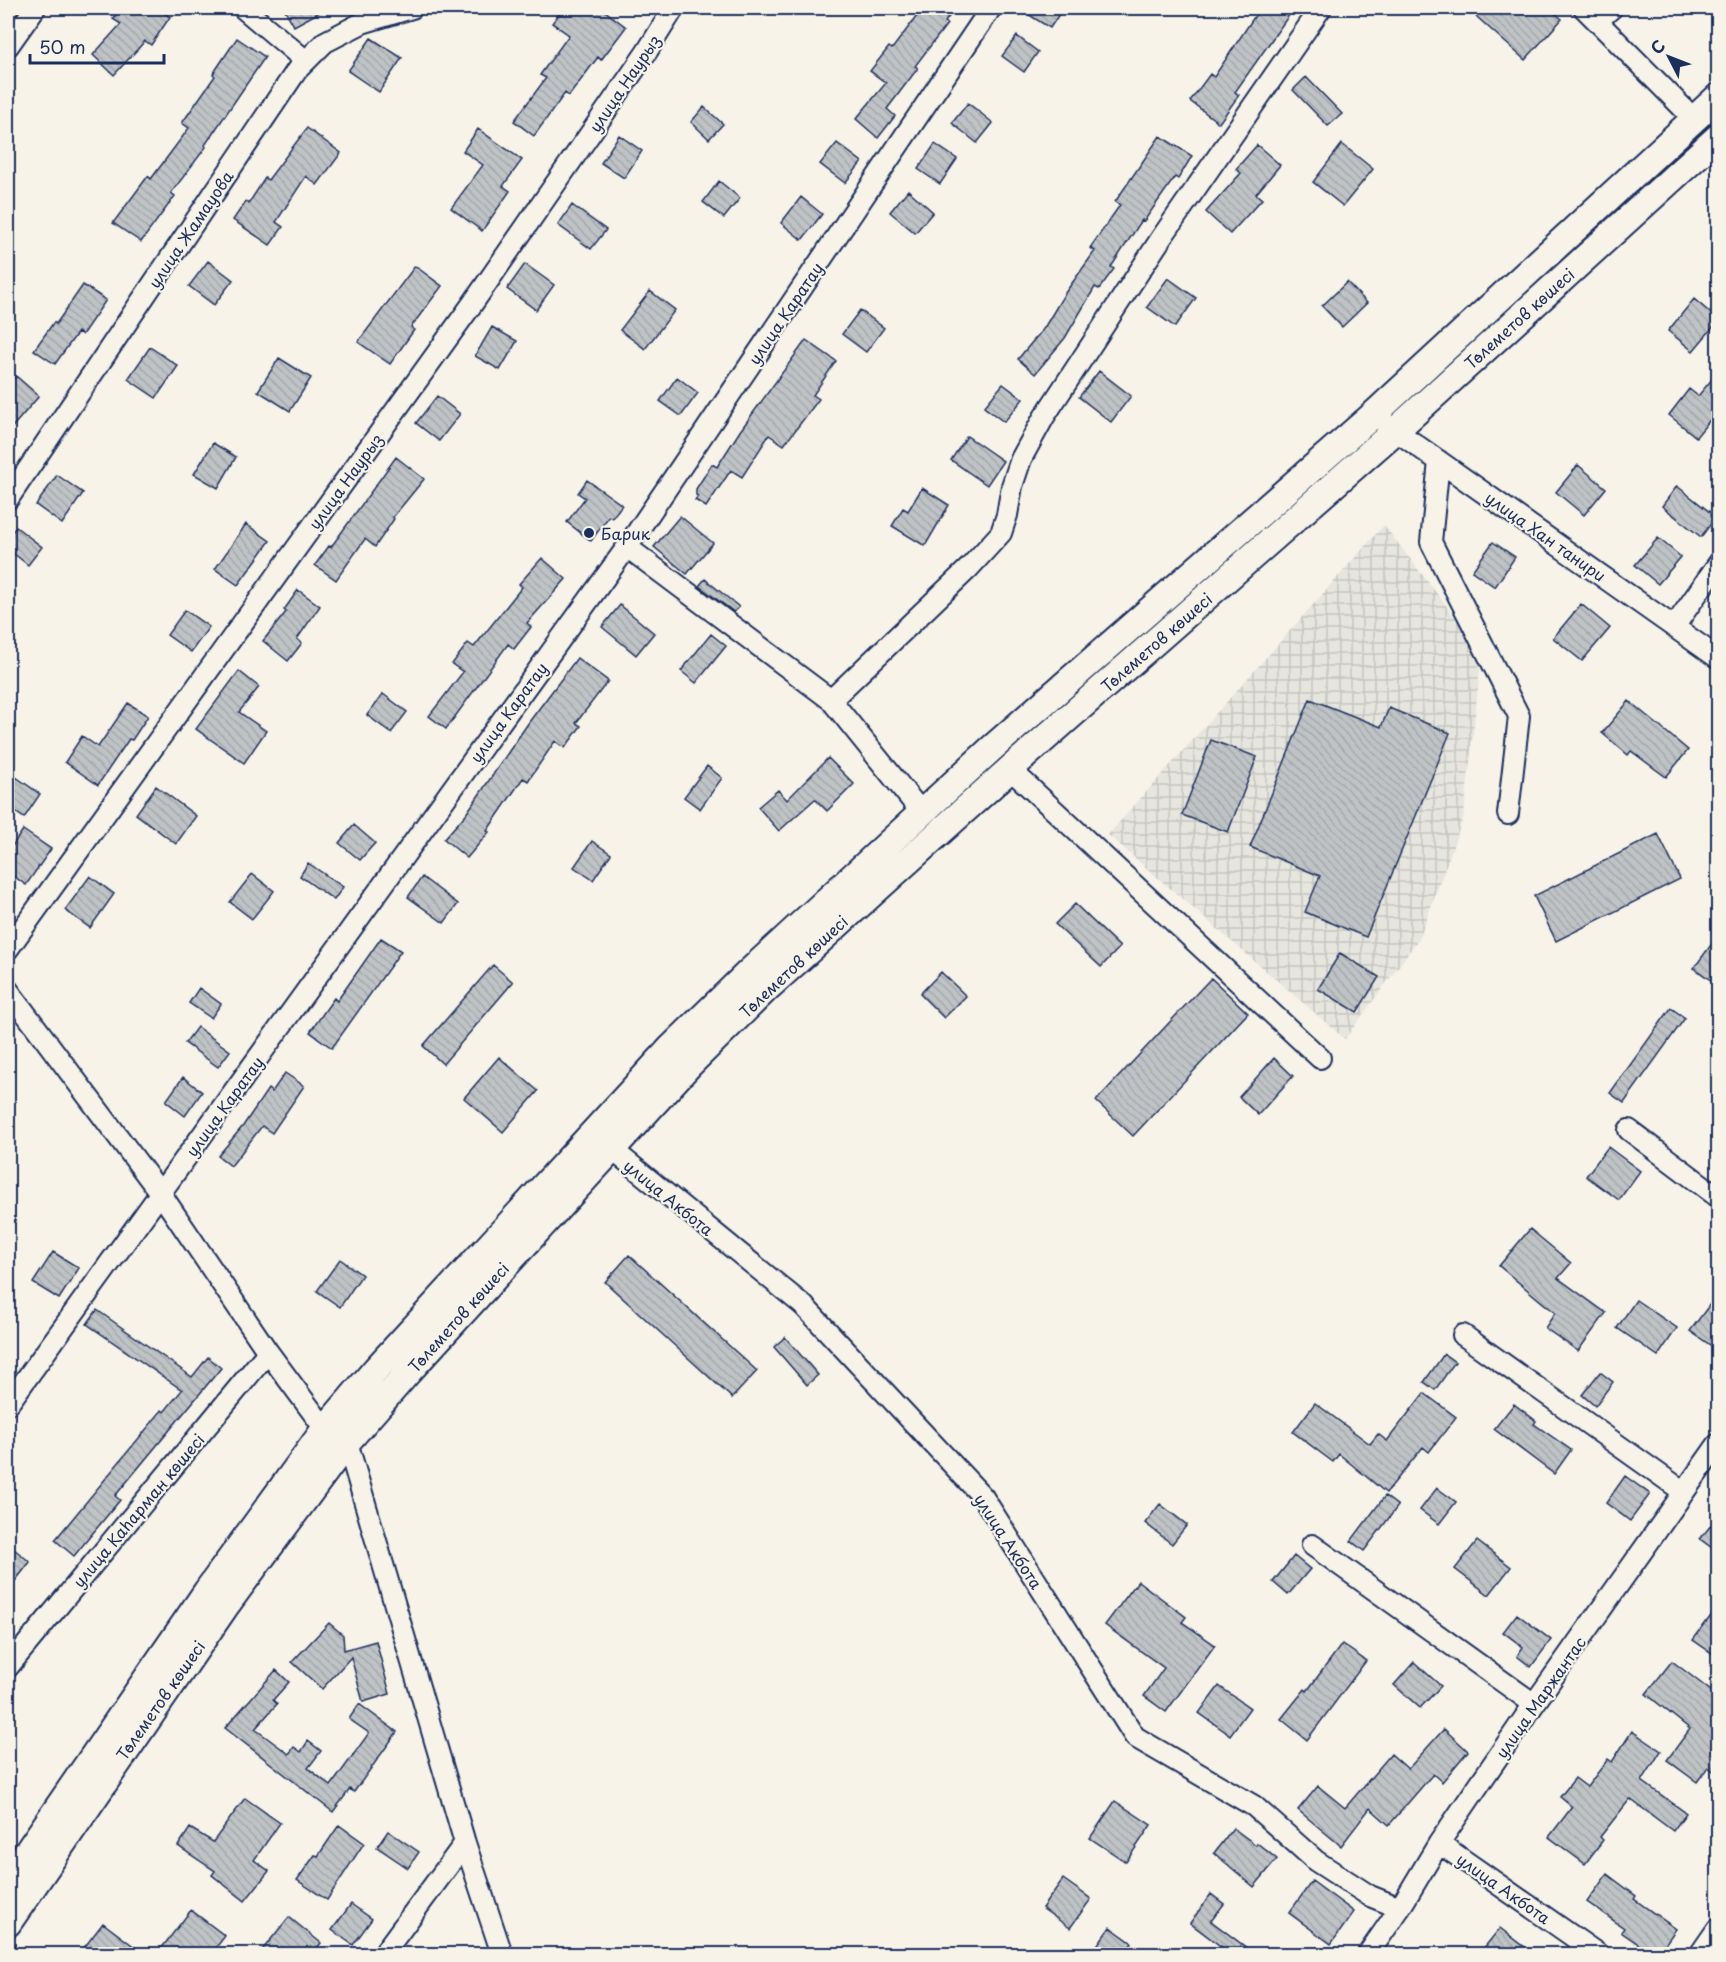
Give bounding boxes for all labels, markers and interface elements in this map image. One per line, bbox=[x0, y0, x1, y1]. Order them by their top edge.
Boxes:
scale bar bbox=[30, 27, 164, 65]
north arrow bbox=[1639, 27, 1699, 87]
street label: улица Наурыз bbox=[582, 29, 666, 137]
text: 50 m bbox=[39, 33, 86, 60]
text: С bbox=[1644, 34, 1670, 59]
street label: улица Жамауова bbox=[142, 165, 238, 293]
street label: улица Каратау bbox=[742, 257, 828, 369]
street label: Төлеметов көшесі bbox=[1459, 262, 1579, 374]
street label: улица Наурыз bbox=[302, 428, 388, 534]
street label: улица Хан танири bbox=[1481, 485, 1611, 587]
place label: Барик bbox=[601, 521, 651, 545]
marker: Барик bbox=[582, 526, 596, 540]
street label: Төлеметов көшесі bbox=[1095, 587, 1217, 697]
street label: улица Каратау bbox=[463, 657, 553, 767]
street label: Төлеметов көшесі bbox=[733, 909, 853, 1023]
street label: улица Каратау bbox=[179, 1051, 269, 1161]
street label: улица Акбота bbox=[619, 1153, 719, 1241]
street label: Төлеметов көшесі bbox=[402, 1257, 514, 1377]
street label: улица Каһарман көшесі bbox=[66, 1428, 210, 1592]
street label: улица Акбота bbox=[969, 1489, 1049, 1594]
street label: улица Маржантас bbox=[1489, 1631, 1591, 1763]
street label: Төлеметов көшесі bbox=[110, 1635, 210, 1765]
street label: улица Акбота bbox=[1452, 1847, 1556, 1929]

